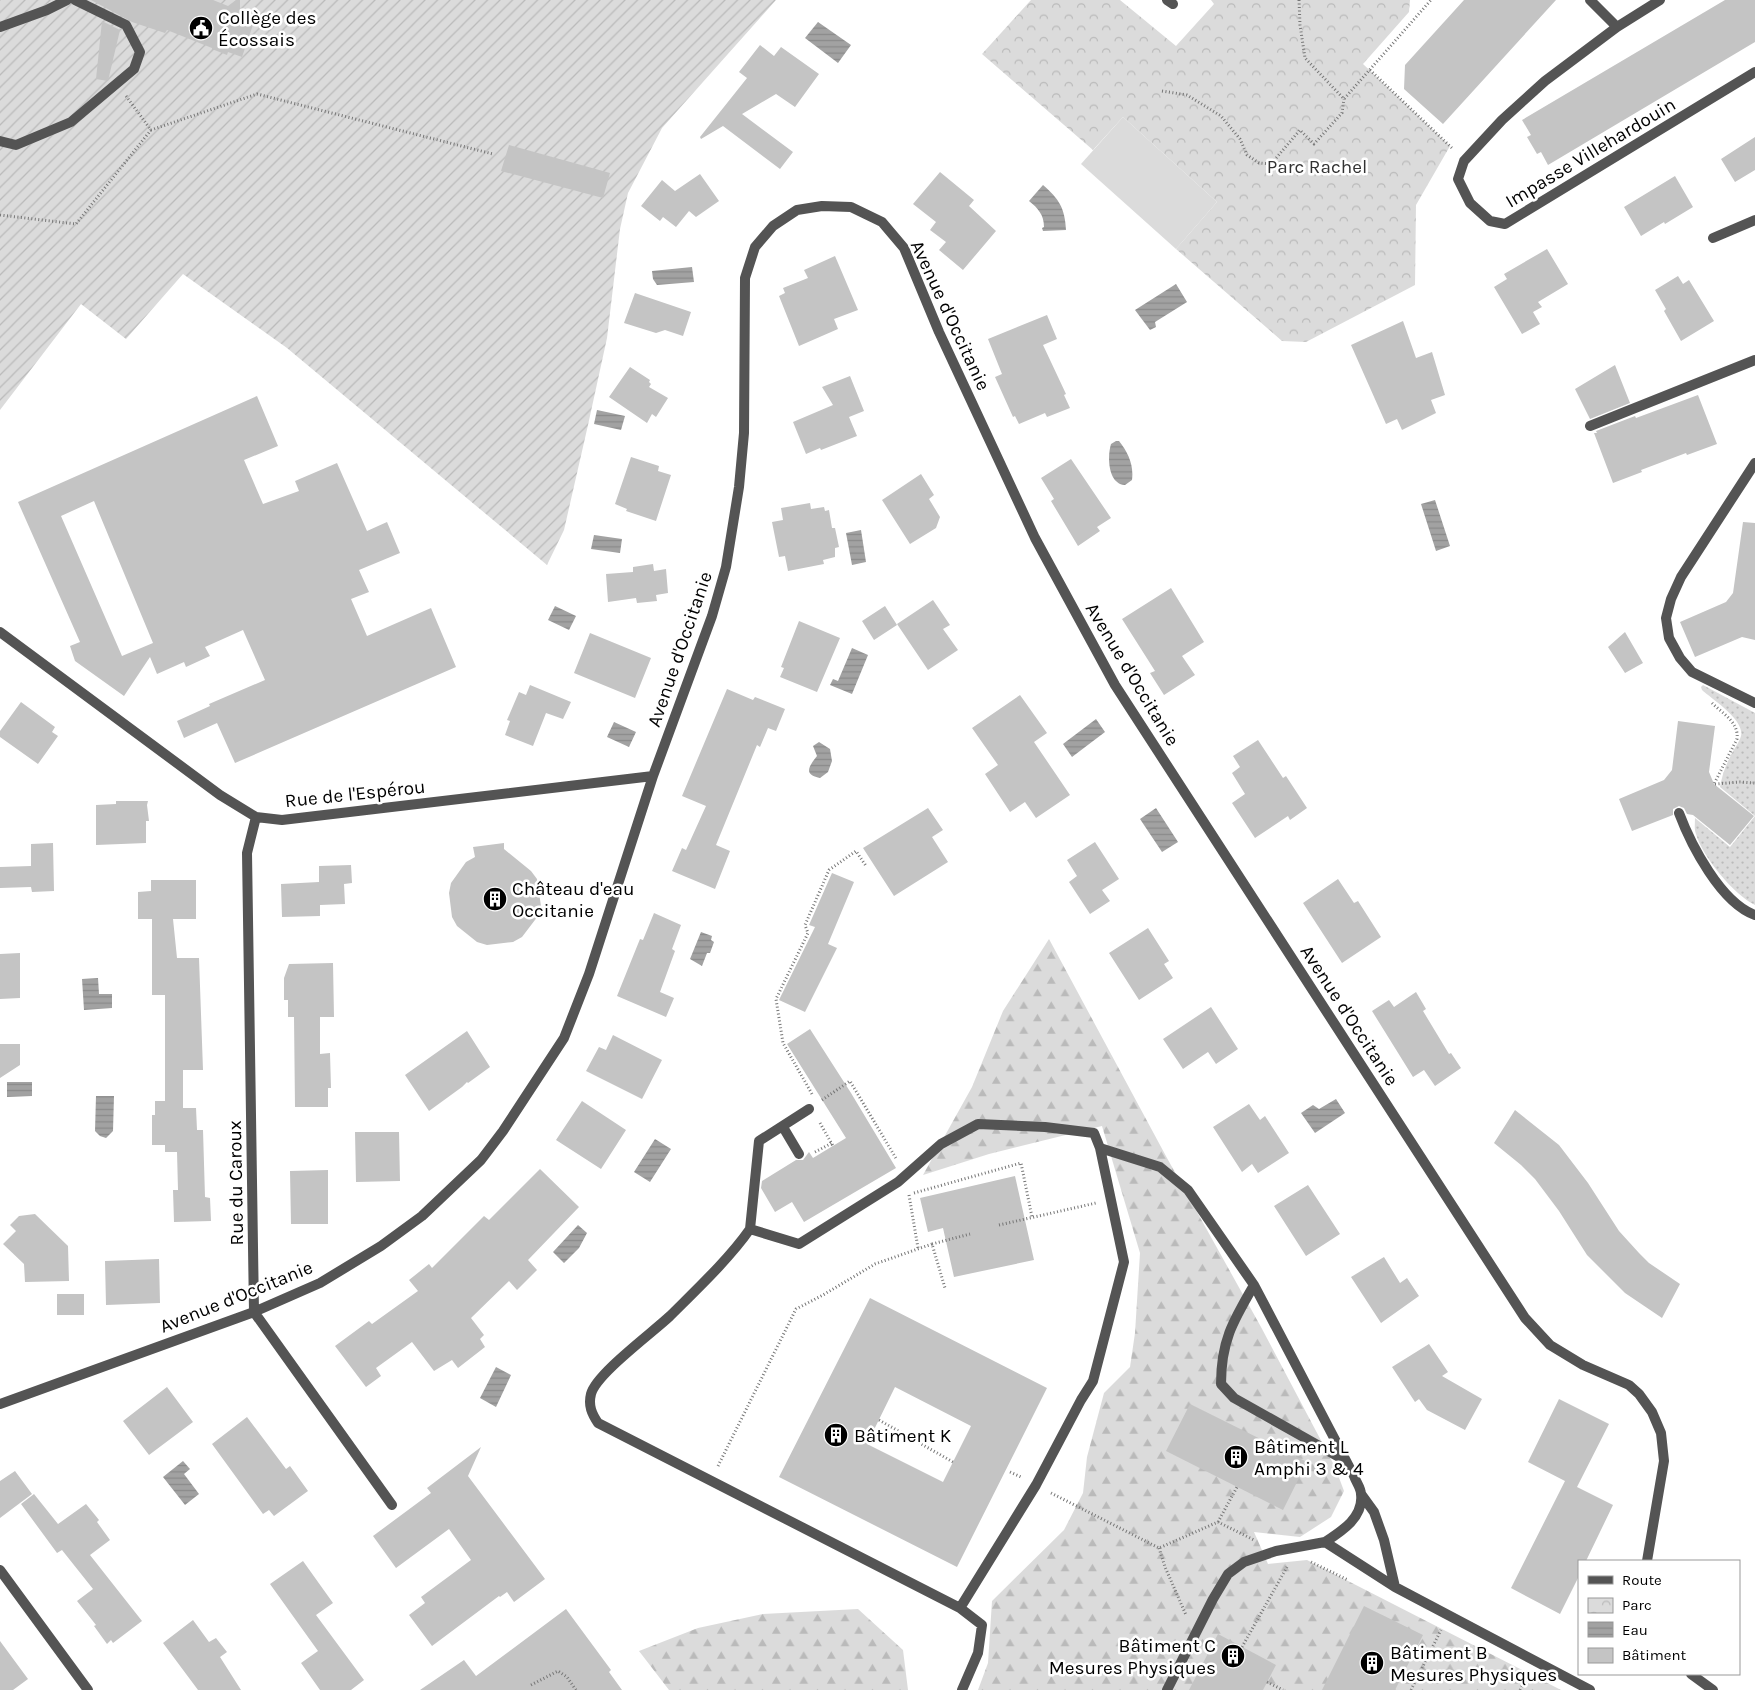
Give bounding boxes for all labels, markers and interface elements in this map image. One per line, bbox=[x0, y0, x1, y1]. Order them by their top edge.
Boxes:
place label: Collège des Écossais bbox=[218, 7, 316, 51]
public building icon: Collège des Écossais bbox=[188, 15, 214, 41]
street label: Impasse Villehardouin bbox=[1501, 93, 1680, 212]
park label: Parc Rachel bbox=[1267, 156, 1367, 178]
street label: Avenue d'Occitanie bbox=[906, 237, 994, 394]
street label: Avenue d'Occitanie bbox=[643, 569, 717, 730]
street label: Avenue d'Occitanie bbox=[1081, 599, 1184, 750]
street label: Rue de l'Espérou bbox=[284, 776, 426, 812]
place label: Château d'eau Occitanie bbox=[512, 878, 635, 922]
building icon: Château d'eau Occitanie bbox=[482, 886, 508, 912]
street label: Avenue d'Occitanie bbox=[1296, 941, 1403, 1090]
street label: Rue du Caroux bbox=[224, 1120, 248, 1246]
street label: Avenue d'Occitanie bbox=[157, 1256, 316, 1338]
building icon: Bâtiment K bbox=[823, 1422, 849, 1448]
place label: Bâtiment K bbox=[854, 1425, 952, 1447]
place label: Bâtiment L Amphi 3 & 4 bbox=[1254, 1436, 1364, 1480]
building icon: Bâtiment L Amphi 3 & 4 bbox=[1223, 1444, 1249, 1470]
legend bbox=[1578, 1560, 1740, 1675]
text: Route bbox=[1622, 1571, 1662, 1589]
text: Parc bbox=[1622, 1596, 1652, 1614]
text: Eau bbox=[1622, 1621, 1648, 1639]
place label: Bâtiment C Mesures Physiques bbox=[1049, 1635, 1216, 1679]
place label: Bâtiment B Mesures Physiques bbox=[1390, 1642, 1557, 1686]
building icon: Bâtiment C Mesures Physiques bbox=[1220, 1643, 1246, 1669]
text: Bâtiment bbox=[1622, 1646, 1686, 1664]
building icon: Bâtiment B Mesures Physiques bbox=[1359, 1650, 1385, 1676]

